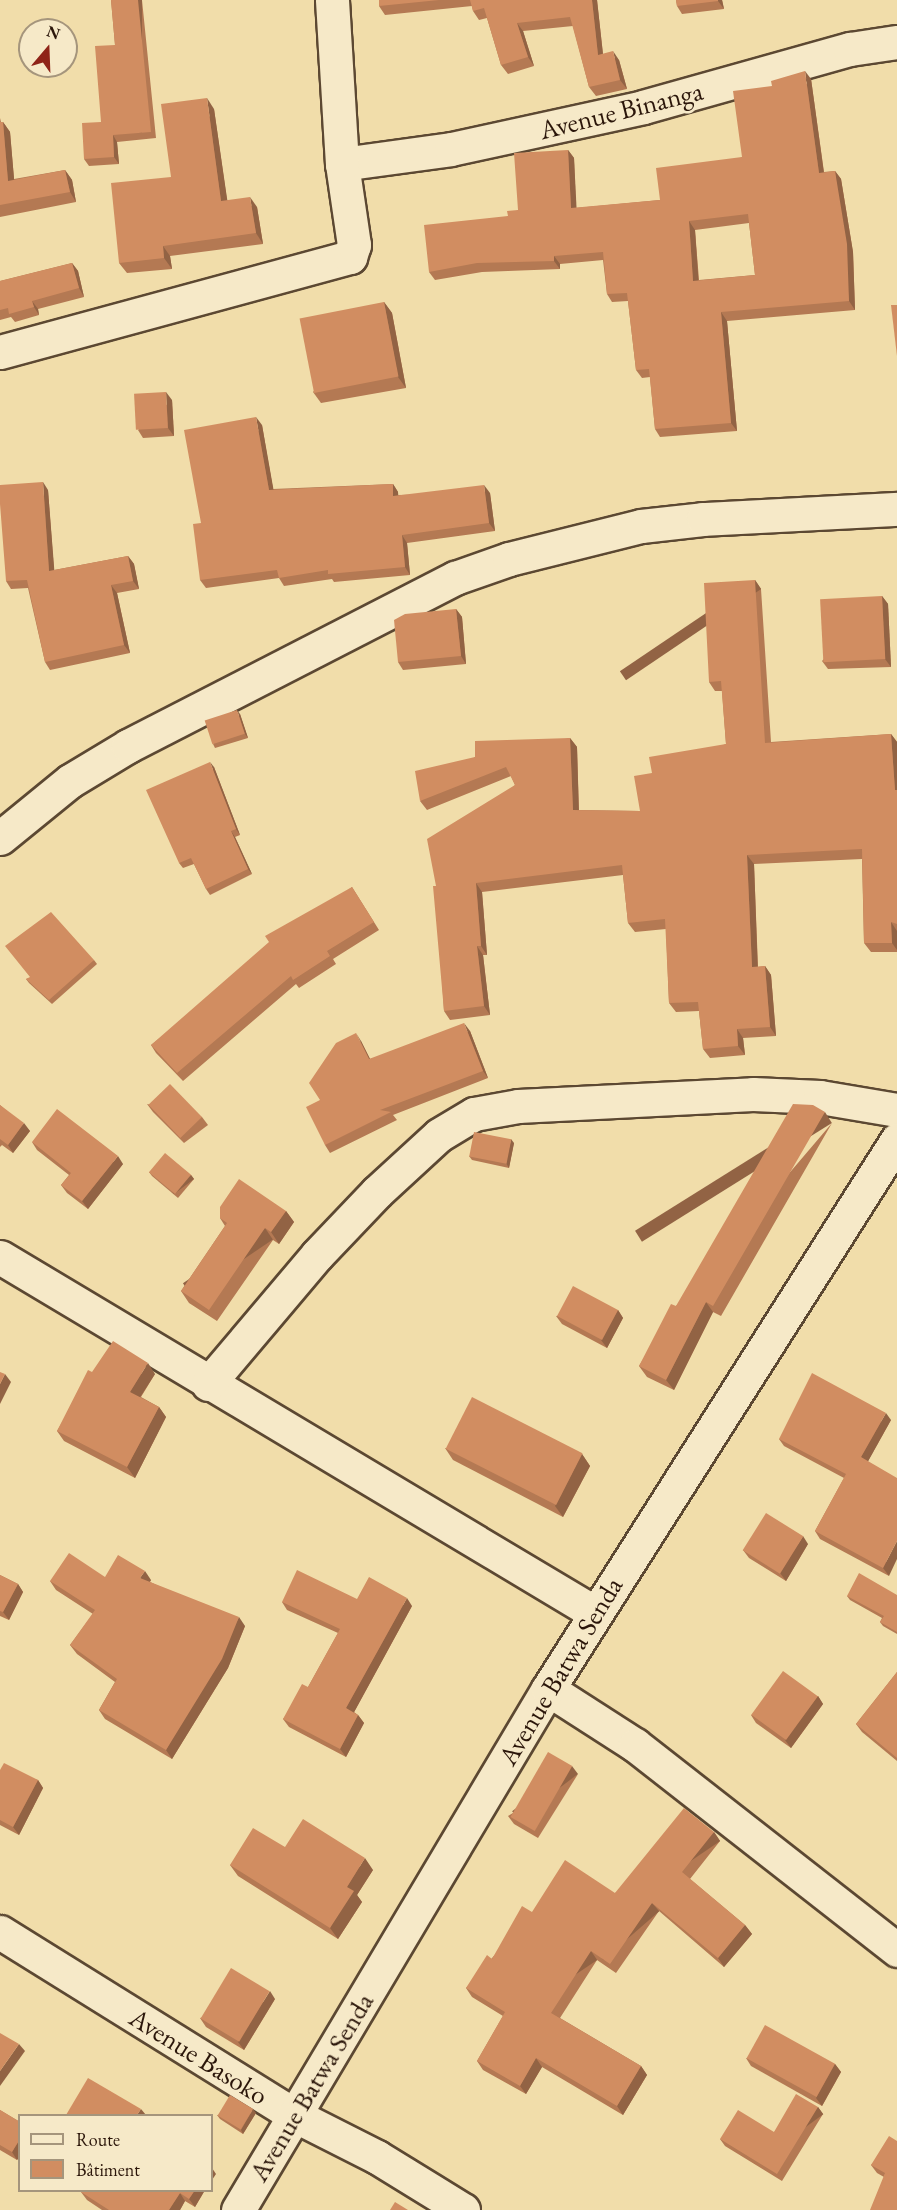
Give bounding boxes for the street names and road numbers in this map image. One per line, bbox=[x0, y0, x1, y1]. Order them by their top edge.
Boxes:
street label: Avenue Binanga bbox=[536, 74, 706, 146]
street label: Avenue Batwa Senda bbox=[491, 1571, 629, 1771]
street label: Avenue Batwa Senda bbox=[242, 1987, 380, 2187]
street label: Avenue Basoko bbox=[124, 2001, 274, 2111]

